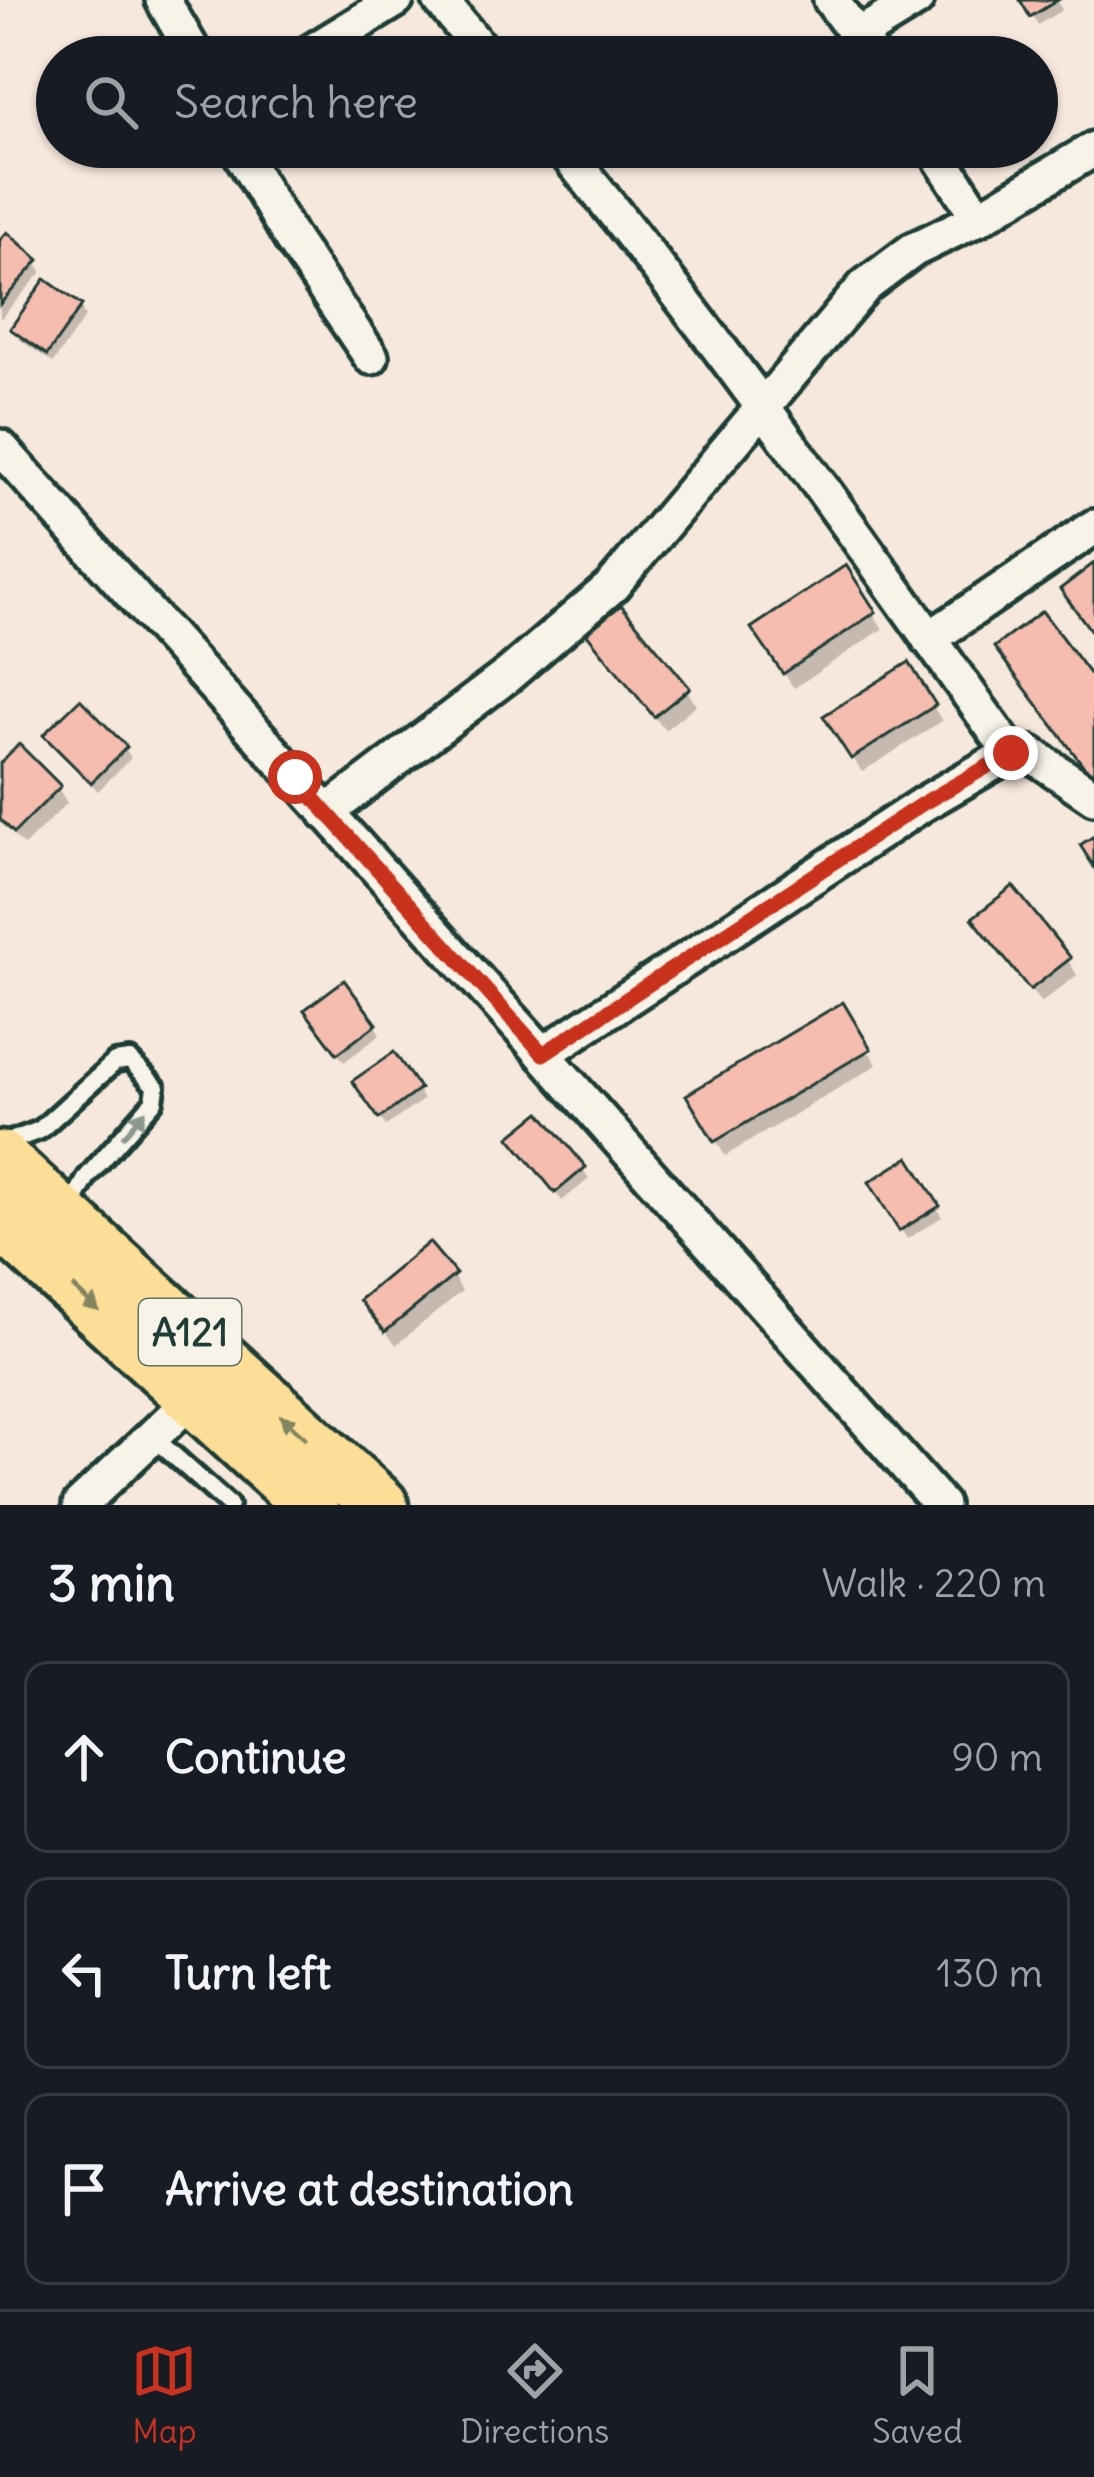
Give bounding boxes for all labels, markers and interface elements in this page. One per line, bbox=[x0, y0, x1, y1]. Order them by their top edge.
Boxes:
search box bbox=[36, 36, 1058, 168]
icon: search bbox=[78, 69, 144, 135]
text: Search here bbox=[174, 74, 418, 130]
route end bbox=[984, 726, 1038, 780]
route start bbox=[268, 750, 322, 804]
one-way arrow bbox=[120, 1110, 146, 1140]
one-way arrow bbox=[72, 1285, 101, 1313]
road number: A121 bbox=[139, 1299, 241, 1365]
one-way arrow bbox=[279, 1413, 308, 1441]
text: 3 min bbox=[48, 1551, 175, 1615]
text: Walk · 220 m bbox=[822, 1559, 1046, 1608]
icon: ahead bbox=[51, 1724, 117, 1790]
text: Continue bbox=[165, 1729, 347, 1785]
text: 90 m bbox=[951, 1733, 1043, 1782]
icon: left bbox=[51, 1940, 117, 2006]
text: Turn left bbox=[165, 1945, 331, 2001]
text: 130 m bbox=[936, 1949, 1043, 1998]
icon: arrive bbox=[51, 2156, 117, 2222]
text: Arrive at destination bbox=[165, 2161, 574, 2217]
tab: Map bbox=[131, 2338, 197, 2452]
tab: Directions bbox=[460, 2338, 609, 2452]
tab: Saved bbox=[872, 2338, 963, 2452]

